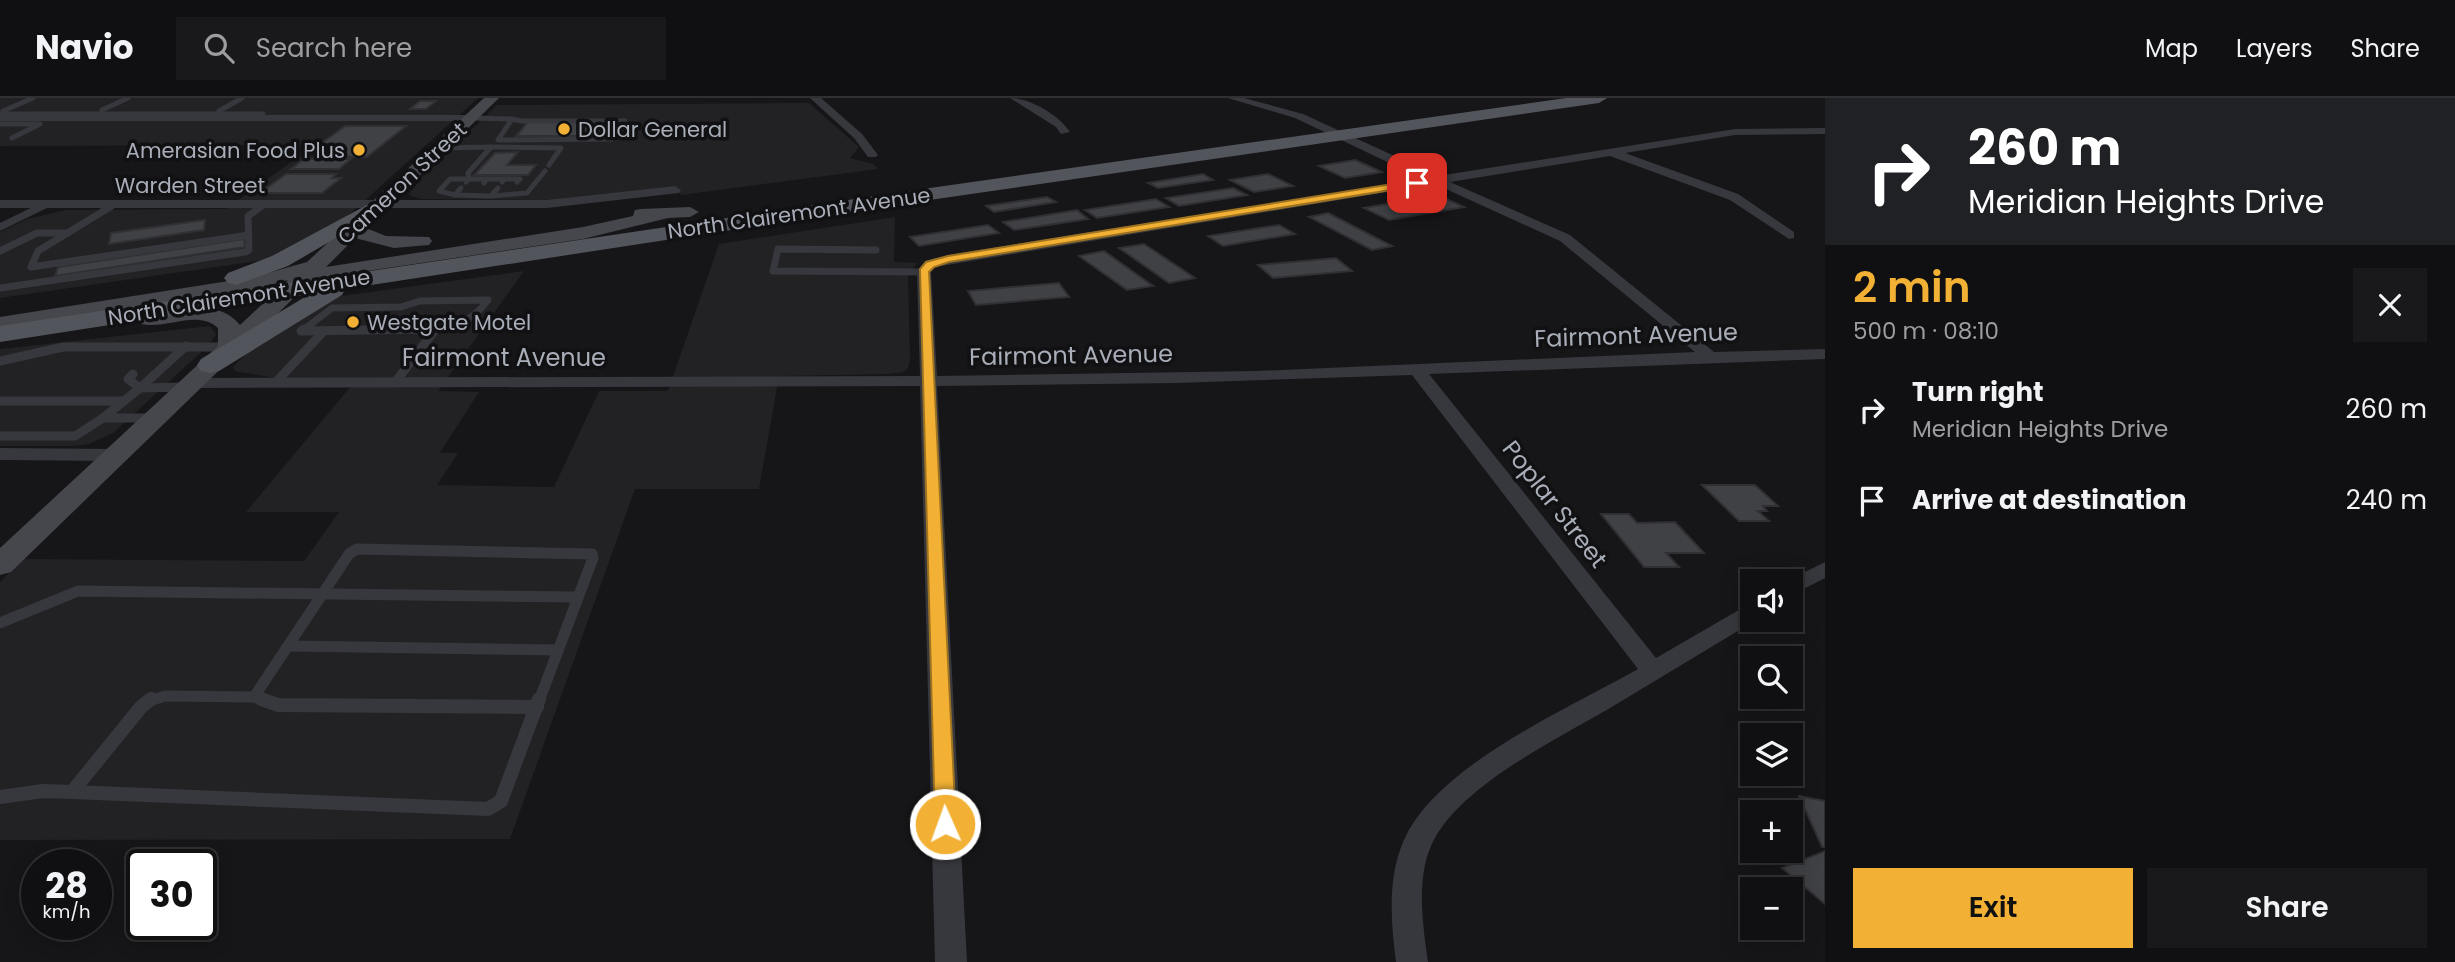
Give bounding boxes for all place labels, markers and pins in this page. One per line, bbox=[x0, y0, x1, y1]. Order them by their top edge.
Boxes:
place label: Dollar General bbox=[578, 115, 727, 144]
marker: Dollar General bbox=[556, 121, 572, 137]
place label: Amerasian Food Plus bbox=[126, 136, 345, 165]
marker: Amerasian Food Plus bbox=[351, 142, 367, 158]
pin bbox=[1387, 153, 1447, 213]
place label: Westgate Motel bbox=[367, 308, 531, 337]
marker: Westgate Motel bbox=[345, 314, 361, 330]

